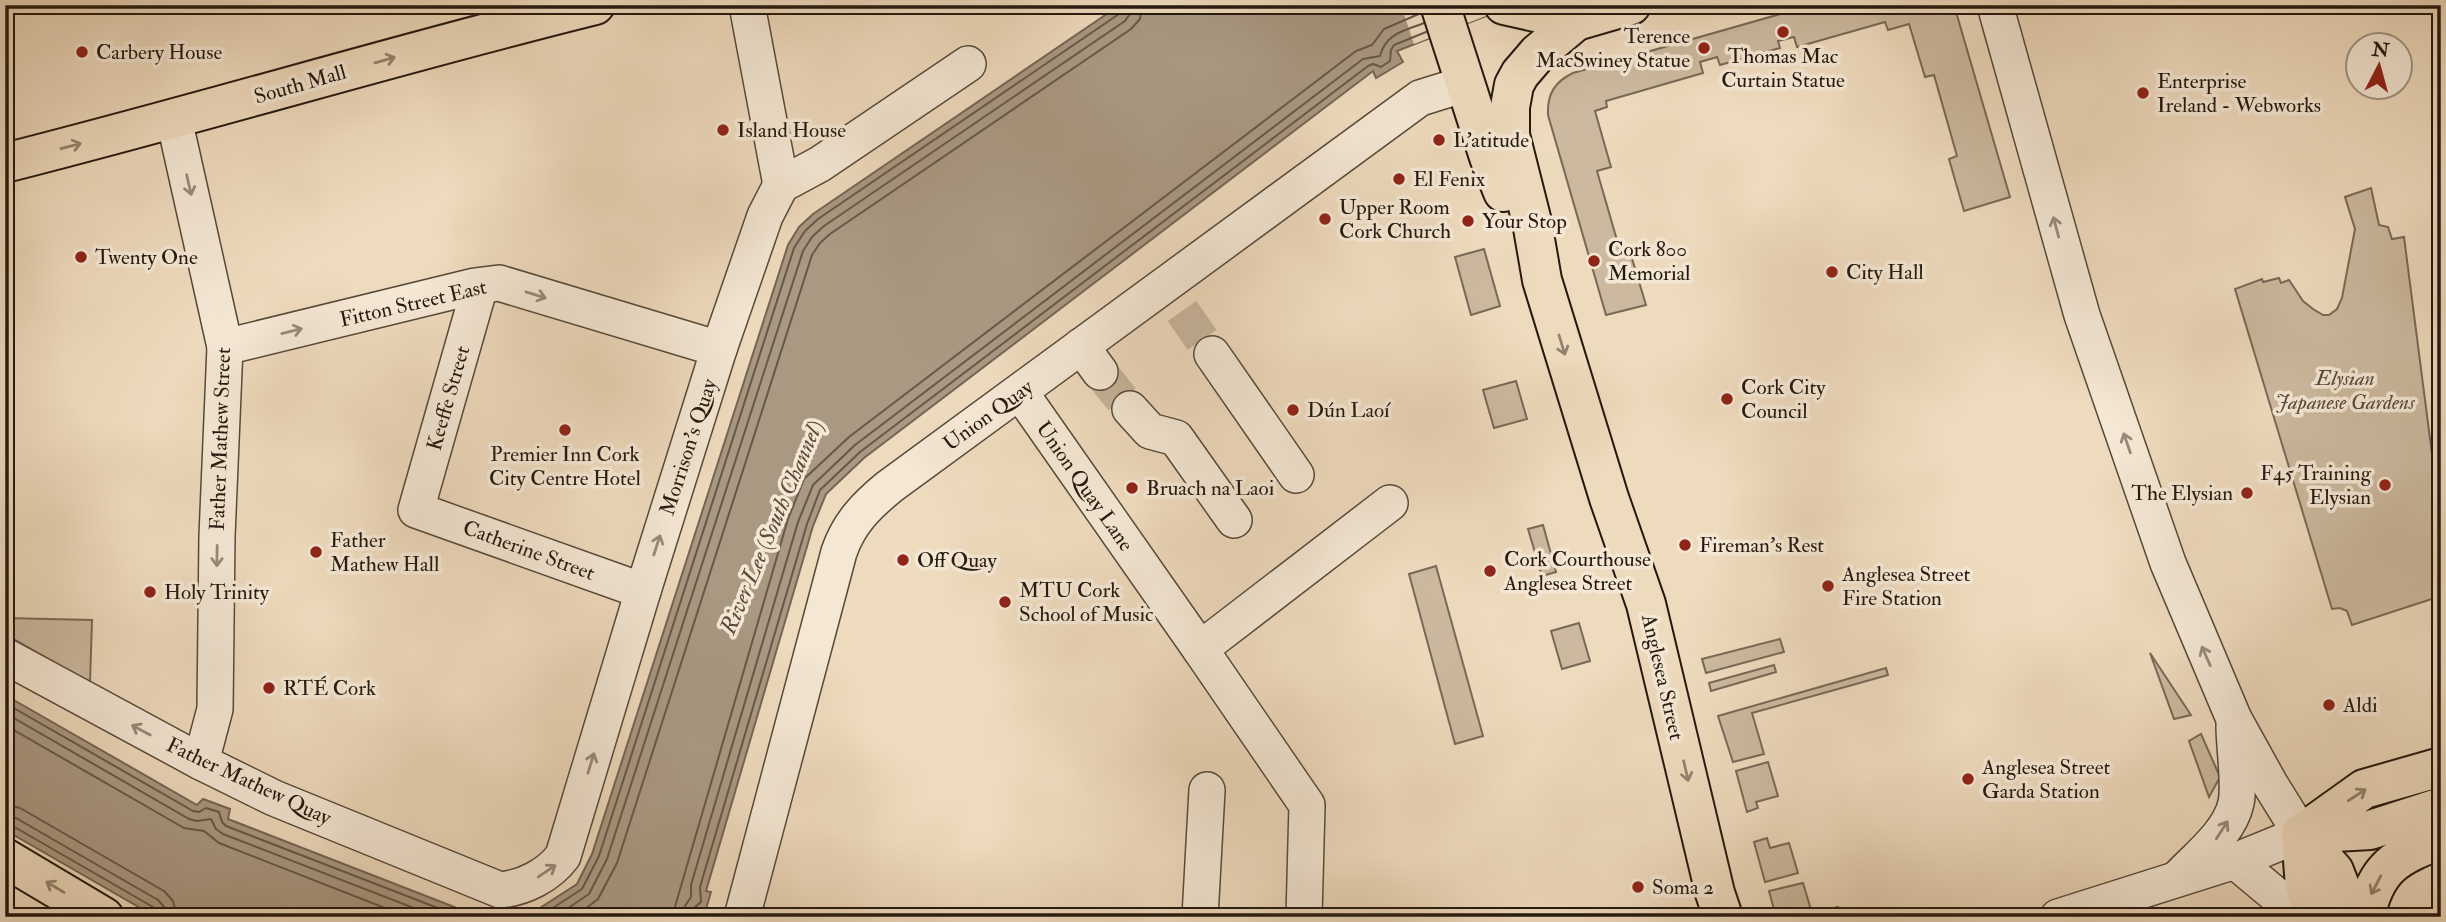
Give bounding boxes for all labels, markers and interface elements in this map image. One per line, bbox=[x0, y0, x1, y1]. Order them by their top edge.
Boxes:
place label: Terence MacSwiney Statue bbox=[1536, 23, 1690, 74]
marker: Thomas Mac Curtain Statue bbox=[1775, 24, 1791, 40]
north arrow bbox=[2344, 32, 2414, 102]
text: N bbox=[2370, 37, 2391, 63]
place label: Carbery House bbox=[96, 39, 222, 66]
marker: Terence MacSwiney Statue bbox=[1696, 40, 1712, 56]
place label: Thomas Mac Curtain Statue bbox=[1721, 43, 1845, 94]
marker: Carbery House bbox=[74, 44, 90, 60]
one-way arrow bbox=[374, 52, 396, 65]
street label: South Mall bbox=[251, 58, 350, 110]
place label: Enterprise Ireland - Webworks bbox=[2157, 68, 2321, 119]
marker: Enterprise Ireland - Webworks bbox=[2135, 85, 2151, 101]
place label: Island House bbox=[737, 117, 846, 144]
marker: Island House bbox=[715, 122, 731, 138]
place label: L'atitude bbox=[1453, 127, 1529, 154]
marker: L'atitude bbox=[1431, 132, 1447, 148]
one-way arrow bbox=[60, 139, 82, 152]
place label: El Fenix bbox=[1413, 166, 1486, 193]
marker: El Fenix bbox=[1391, 171, 1407, 187]
one-way arrow bbox=[183, 174, 196, 196]
place label: Upper Room Cork Church bbox=[1339, 194, 1451, 245]
place label: Your Stop bbox=[1482, 208, 1567, 235]
marker: Upper Room Cork Church bbox=[1317, 211, 1333, 227]
marker: Your Stop bbox=[1460, 213, 1476, 229]
one-way arrow bbox=[2049, 216, 2062, 238]
place label: Cork 800 Memorial bbox=[1608, 236, 1691, 287]
place label: Twenty One bbox=[95, 244, 198, 271]
marker: Twenty One bbox=[73, 249, 89, 265]
marker: Cork 800 Memorial bbox=[1586, 253, 1602, 269]
place label: City Hall bbox=[1846, 259, 1924, 286]
marker: City Hall bbox=[1824, 264, 1840, 280]
street label: Fitton Street East bbox=[337, 273, 489, 334]
one-way arrow bbox=[525, 289, 547, 302]
one-way arrow bbox=[280, 324, 303, 337]
one-way arrow bbox=[1557, 334, 1570, 356]
street label: Keeffe Street bbox=[421, 342, 476, 454]
street label: Father Mathew Street bbox=[204, 347, 237, 531]
park label: Elysian Japanese Gardens bbox=[2275, 365, 2416, 416]
street label: Union Quay bbox=[938, 373, 1039, 457]
place label: Cork City Council bbox=[1741, 374, 1826, 425]
street label: Morrison's Quay bbox=[654, 375, 724, 519]
marker: Cork City Council bbox=[1719, 391, 1735, 407]
place label: Dún Laoí bbox=[1307, 397, 1391, 424]
marker: Dún Laoí bbox=[1285, 402, 1301, 418]
water label: River Lee (South Channel) bbox=[713, 416, 830, 639]
street label: Union Quay Lane bbox=[1030, 416, 1140, 557]
marker: Premier Inn Cork City Centre Hotel bbox=[557, 422, 573, 438]
one-way arrow bbox=[2120, 432, 2133, 454]
place label: Premier Inn Cork City Centre Hotel bbox=[489, 441, 642, 492]
place label: F45 Training Elysian bbox=[2260, 460, 2372, 511]
place label: Bruach na Laoi bbox=[1146, 475, 1275, 502]
marker: F45 Training Elysian bbox=[2377, 477, 2393, 493]
marker: Bruach na Laoi bbox=[1124, 480, 1140, 496]
place label: The Elysian bbox=[2131, 480, 2233, 507]
marker: The Elysian bbox=[2239, 485, 2255, 501]
street label: Catherine Street bbox=[459, 514, 599, 587]
place label: Father Mathew Hall bbox=[330, 527, 440, 578]
place label: Fireman's Rest bbox=[1699, 532, 1824, 559]
one-way arrow bbox=[652, 535, 665, 557]
marker: Fireman's Rest bbox=[1677, 537, 1693, 553]
one-way arrow bbox=[210, 544, 224, 567]
marker: Father Mathew Hall bbox=[308, 544, 324, 560]
place label: Cork Courthouse Anglesea Street bbox=[1503, 546, 1651, 597]
place label: Off Quay bbox=[917, 547, 998, 574]
marker: Off Quay bbox=[895, 552, 911, 568]
place label: Anglesea Street Fire Station bbox=[1841, 561, 1970, 612]
marker: Cork Courthouse Anglesea Street bbox=[1482, 563, 1498, 579]
place label: MTU Cork School of Music bbox=[1019, 577, 1154, 628]
marker: Anglesea Street Fire Station bbox=[1820, 578, 1836, 594]
place label: Holy Trinity bbox=[164, 579, 270, 606]
marker: Holy Trinity bbox=[142, 584, 158, 600]
marker: MTU Cork School of Music bbox=[997, 594, 1013, 610]
street label: Anglesea Street bbox=[1635, 611, 1690, 743]
one-way arrow bbox=[2199, 646, 2212, 667]
place label: RTÉ Cork bbox=[283, 675, 376, 702]
marker: RTÉ Cork bbox=[261, 680, 277, 696]
place label: Aldi bbox=[2342, 692, 2378, 719]
marker: Aldi bbox=[2321, 697, 2337, 713]
one-way arrow bbox=[132, 723, 152, 737]
street label: Father Mathew Quay bbox=[162, 731, 336, 832]
one-way arrow bbox=[585, 752, 598, 774]
place label: Anglesea Street Garda Station bbox=[1981, 754, 2110, 805]
one-way arrow bbox=[1680, 760, 1693, 782]
marker: Anglesea Street Garda Station bbox=[1960, 771, 1976, 787]
one-way arrow bbox=[2347, 787, 2366, 802]
one-way arrow bbox=[2215, 820, 2229, 840]
one-way arrow bbox=[537, 864, 556, 878]
place label: Soma 2 bbox=[1652, 874, 1714, 901]
one-way arrow bbox=[2369, 875, 2383, 895]
marker: Soma 2 bbox=[1630, 879, 1646, 895]
one-way arrow bbox=[45, 880, 65, 894]

